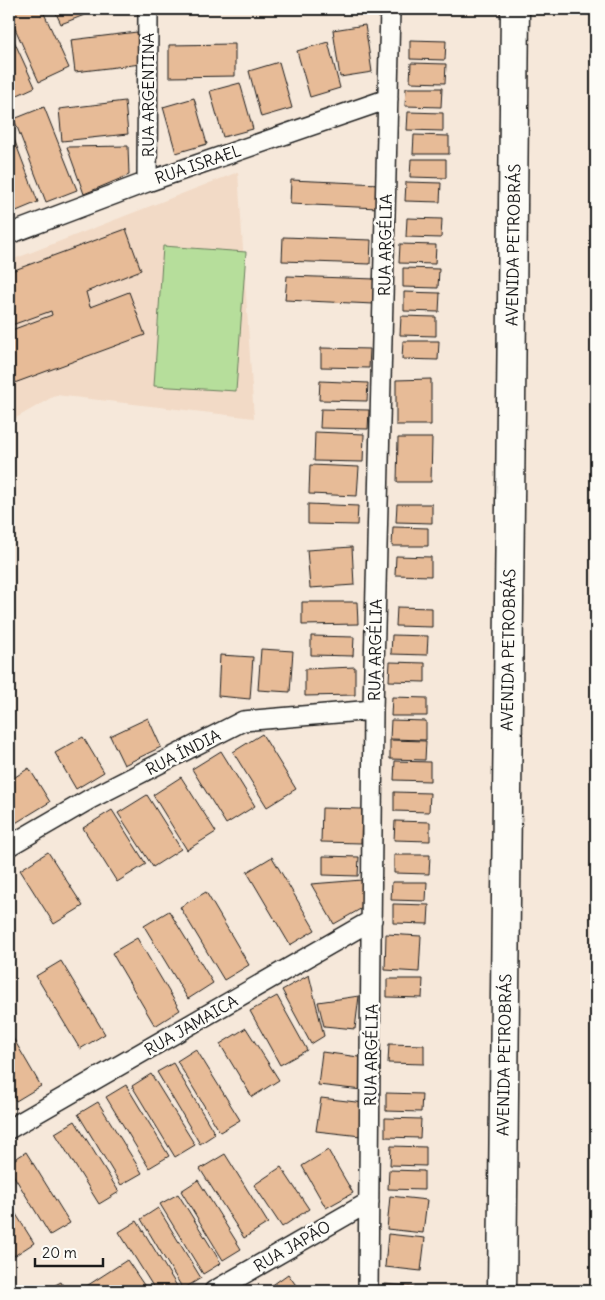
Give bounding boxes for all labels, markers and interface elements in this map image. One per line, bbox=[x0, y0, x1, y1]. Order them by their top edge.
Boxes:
street label: RUA ARGENTINA bbox=[138, 33, 158, 157]
street label: RUA ISRAEL bbox=[152, 140, 244, 188]
street label: AVENIDA PETROBRÁS bbox=[502, 164, 524, 326]
street label: RUA ARGÉLIA bbox=[374, 194, 396, 296]
street label: AVENIDA PETROBRÁS bbox=[497, 569, 519, 731]
street label: RUA ARGÉLIA bbox=[364, 599, 386, 701]
street label: RUA ÍNDIA bbox=[142, 725, 224, 779]
street label: AVENIDA PETROBRÁS bbox=[493, 974, 515, 1136]
street label: RUA JAMAICA bbox=[141, 990, 241, 1060]
street label: RUA ARGÉLIA bbox=[360, 1004, 382, 1106]
street label: RUA JAPÃO bbox=[250, 1216, 334, 1276]
scale bar bbox=[35, 1235, 102, 1267]
text: 20 m bbox=[42, 1243, 77, 1262]

